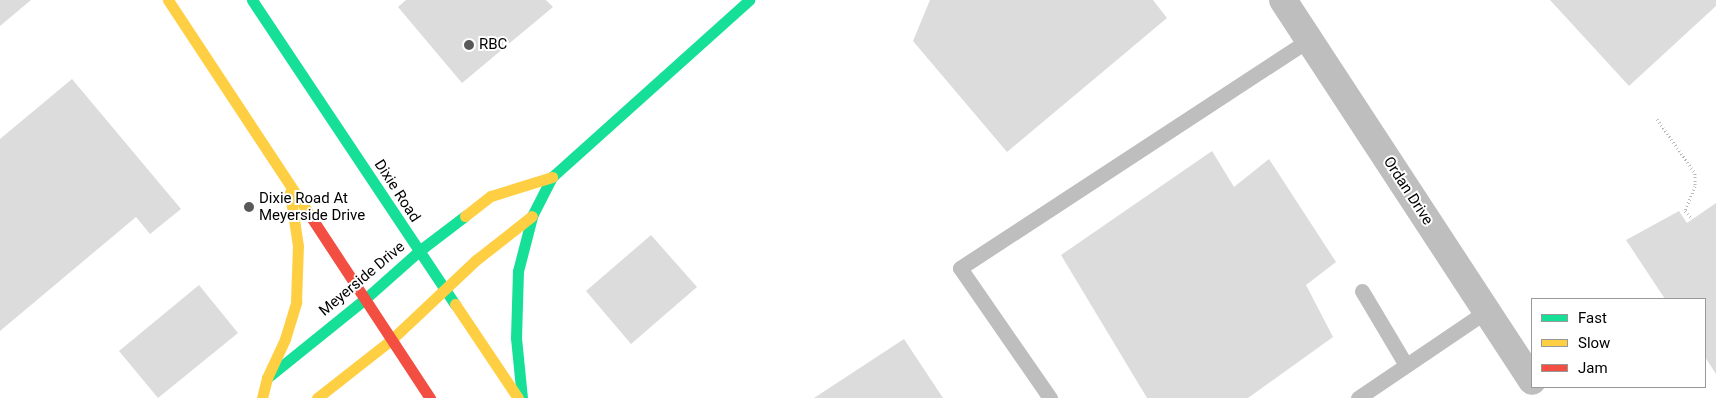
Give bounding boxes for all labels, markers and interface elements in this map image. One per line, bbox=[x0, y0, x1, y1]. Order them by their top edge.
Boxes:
place label: RBC bbox=[479, 36, 507, 54]
marker: RBC bbox=[463, 39, 475, 51]
street label: Ordan Drive bbox=[1379, 154, 1437, 228]
street label: Dixie Road bbox=[370, 156, 424, 226]
place label: Dixie Road At Meyerside Drive bbox=[259, 189, 365, 224]
marker: Dixie Road At Meyerside Drive bbox=[243, 201, 255, 213]
street label: Meyerside Drive bbox=[316, 238, 408, 320]
legend bbox=[1531, 298, 1706, 388]
text: Fast bbox=[1578, 309, 1607, 327]
text: Slow bbox=[1578, 334, 1610, 352]
text: Jam bbox=[1578, 359, 1608, 377]

